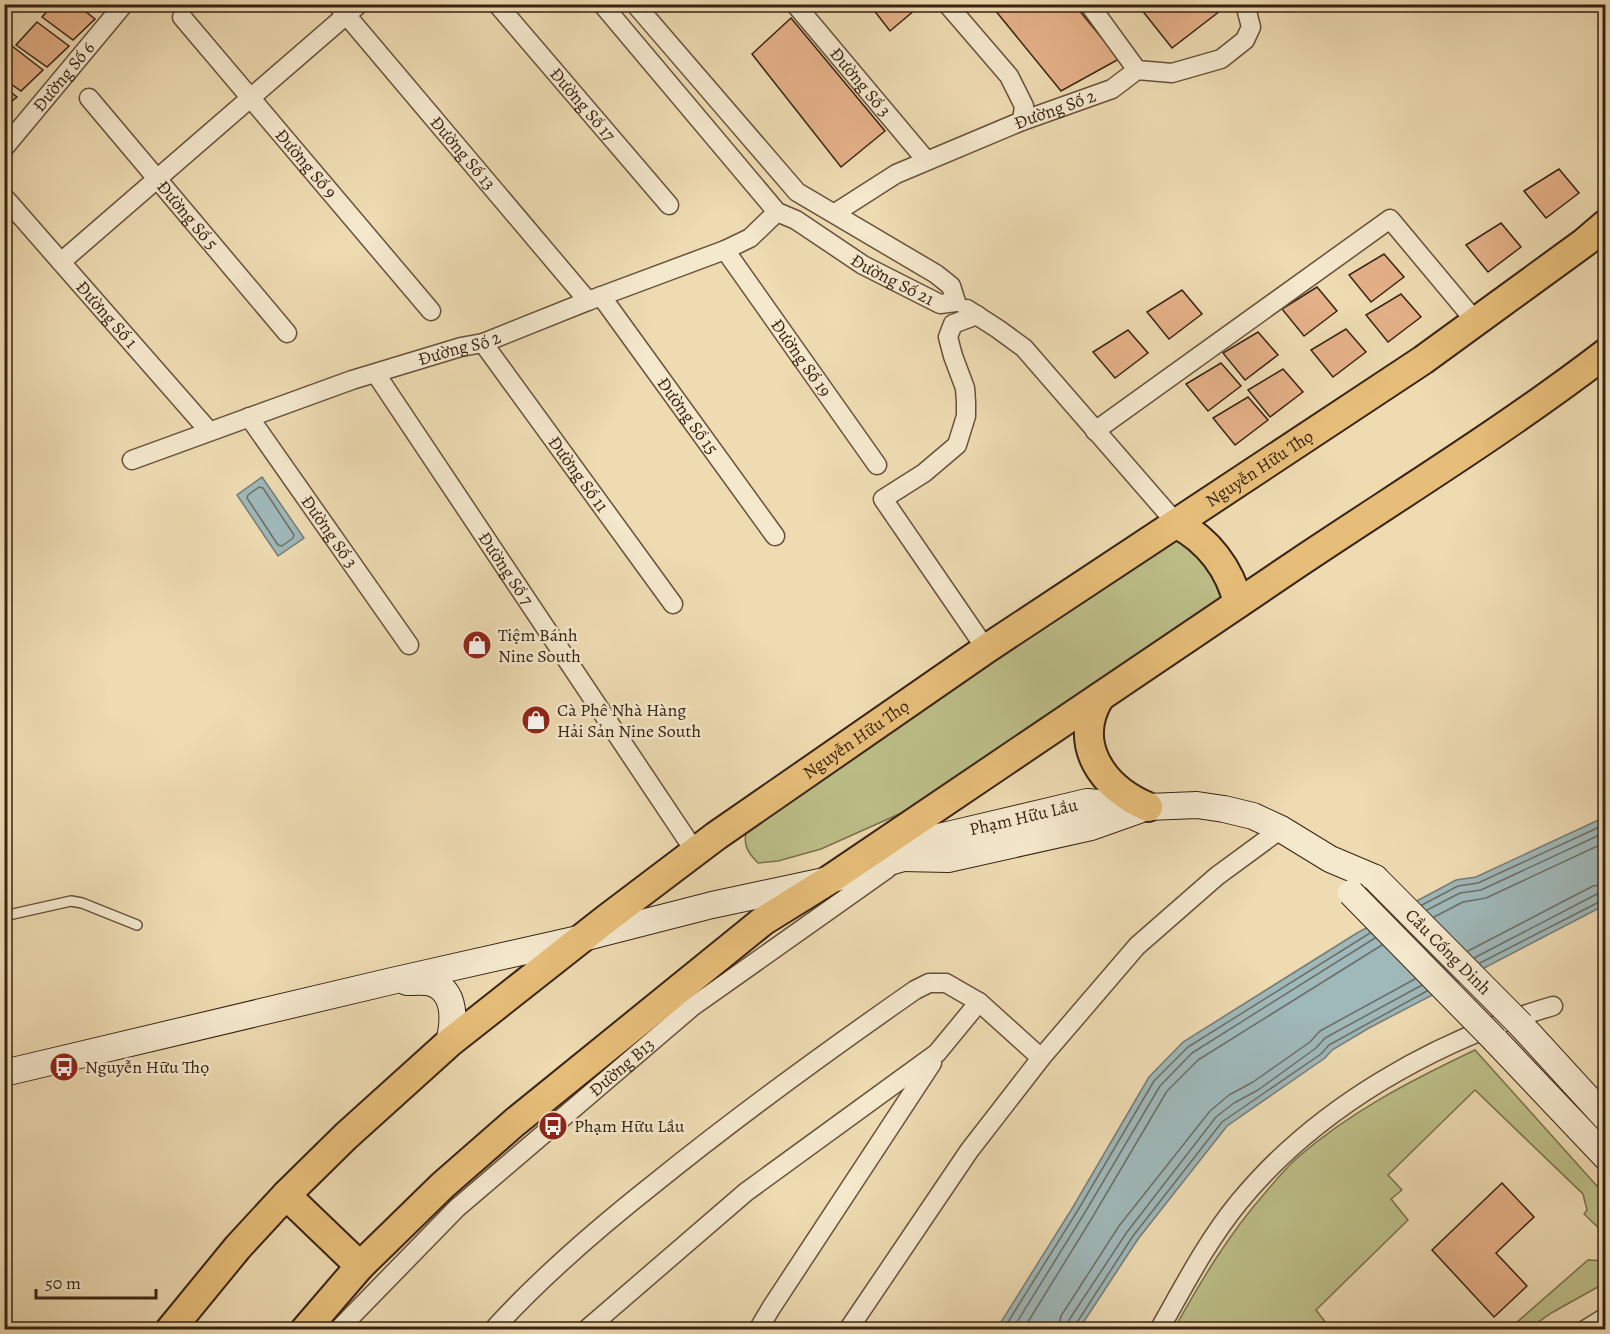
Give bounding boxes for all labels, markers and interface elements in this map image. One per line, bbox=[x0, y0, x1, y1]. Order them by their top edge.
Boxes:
street label: Đường Số 6 bbox=[27, 36, 100, 117]
street label: Đường Số 3 bbox=[824, 42, 897, 122]
street label: Đường Số 17 bbox=[544, 62, 621, 147]
street label: Đường Số 2 bbox=[1010, 84, 1099, 135]
street label: Đường Số 13 bbox=[425, 111, 501, 195]
street label: Đường Số 9 bbox=[270, 124, 343, 204]
street label: Đường Số 5 bbox=[151, 175, 224, 255]
street label: Đường Số 21 bbox=[846, 248, 938, 311]
street label: Đường Số 1 bbox=[71, 275, 143, 353]
street label: Đường Số 19 bbox=[765, 314, 837, 402]
street label: Đường Số 2 bbox=[415, 325, 505, 371]
street label: Đường Số 15 bbox=[652, 372, 724, 459]
street label: Nguyễn Hữu Thọ bbox=[1201, 424, 1318, 513]
street label: Đường Số 11 bbox=[543, 431, 614, 517]
street label: Đường Số 3 bbox=[296, 490, 363, 573]
street label: Đường Số 7 bbox=[473, 527, 540, 610]
place label: Tiệm Bánh Nine South bbox=[498, 623, 581, 668]
shop icon: Tiệm Bánh Nine South bbox=[461, 629, 493, 661]
street label: Nguyễn Hữu Thọ bbox=[798, 694, 914, 784]
place label: Cà Phê Nhà Hàng Hải Sản Nine South bbox=[557, 698, 701, 743]
shop icon: Cà Phê Nhà Hàng Hải Sản Nine South bbox=[520, 704, 552, 736]
street label: Phạm Hữu Lầu bbox=[967, 793, 1080, 841]
street label: Cầu Cống Dinh bbox=[1400, 903, 1497, 1000]
street label: Đường B13 bbox=[584, 1032, 659, 1102]
bus stop icon: Nguyễn Hữu Thọ bbox=[48, 1051, 80, 1083]
place label: Nguyễn Hữu Thọ bbox=[85, 1055, 209, 1079]
bus stop icon: Phạm Hữu Lầu bbox=[537, 1110, 569, 1142]
place label: Phạm Hữu Lầu bbox=[574, 1114, 685, 1138]
scale bar bbox=[36, 1262, 156, 1300]
text: 50 m bbox=[45, 1271, 81, 1295]

